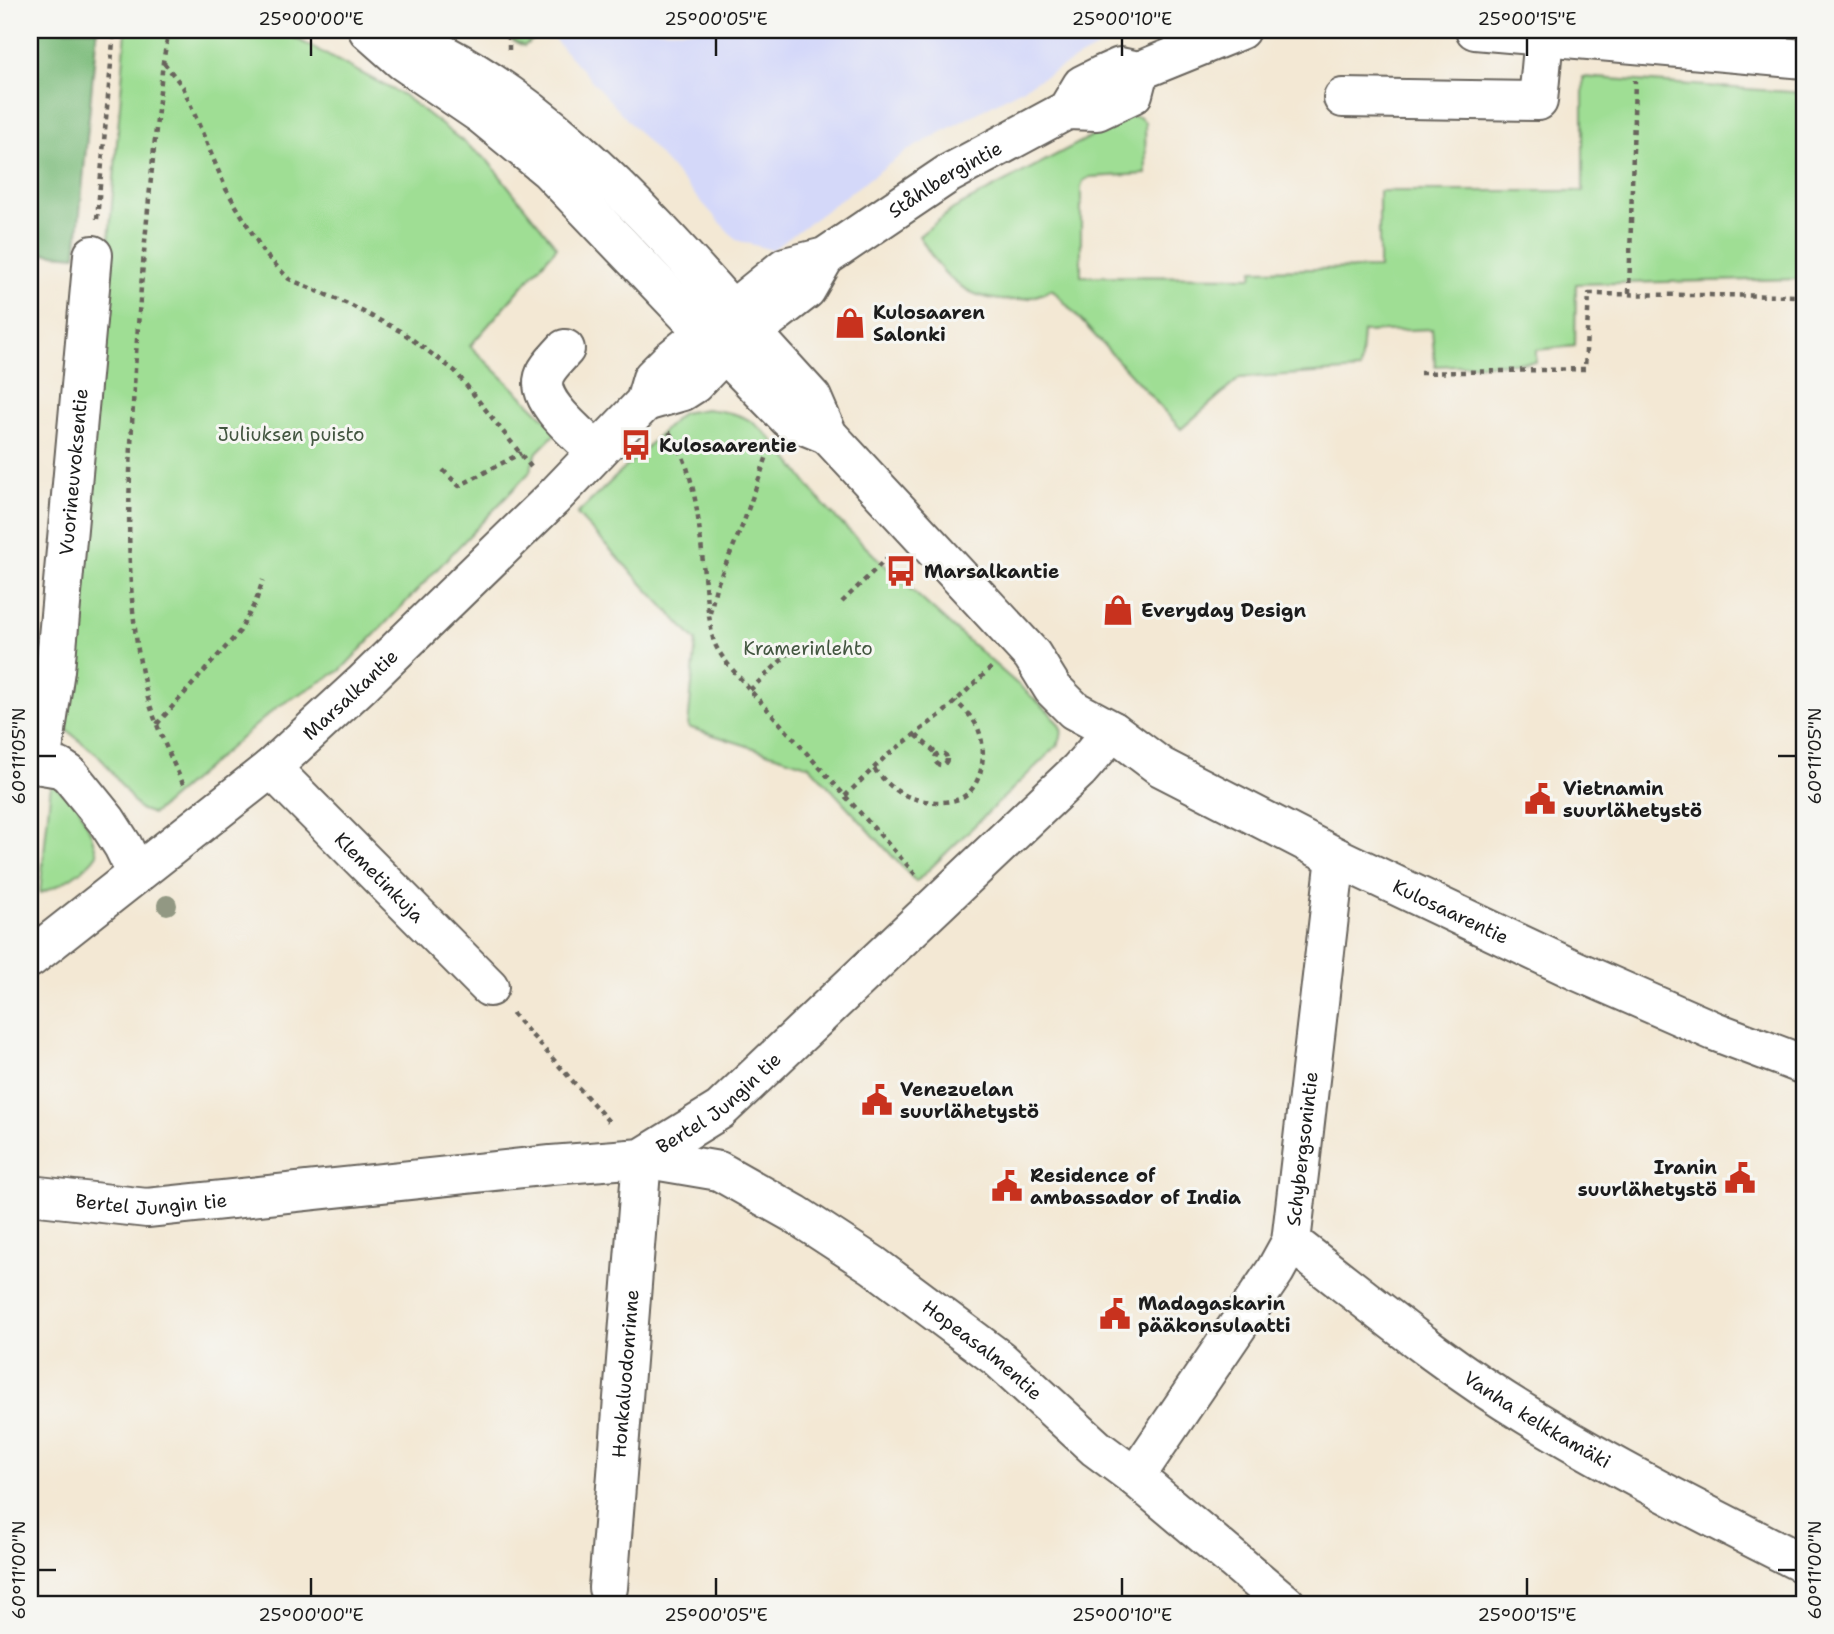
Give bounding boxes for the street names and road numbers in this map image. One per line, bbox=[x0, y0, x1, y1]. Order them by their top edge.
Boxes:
street label: Ståhlbergintie bbox=[883, 135, 1006, 224]
street label: Vuorineuvoksentie bbox=[54, 387, 94, 556]
street label: Marsalkantie bbox=[297, 644, 404, 746]
street label: Klemetinkuja bbox=[329, 827, 430, 928]
street label: Kulosaarentie bbox=[1389, 874, 1513, 950]
street label: Bertel Jungin tie bbox=[651, 1047, 787, 1159]
street label: Schybergsonintie bbox=[1281, 1070, 1324, 1228]
street label: Bertel Jungin tie bbox=[74, 1188, 228, 1221]
street label: Honkaluodonrinne bbox=[606, 1289, 645, 1459]
street label: Hopeasalmentie bbox=[917, 1294, 1047, 1406]
street label: Vanha kelkkamäki bbox=[1459, 1365, 1615, 1474]

